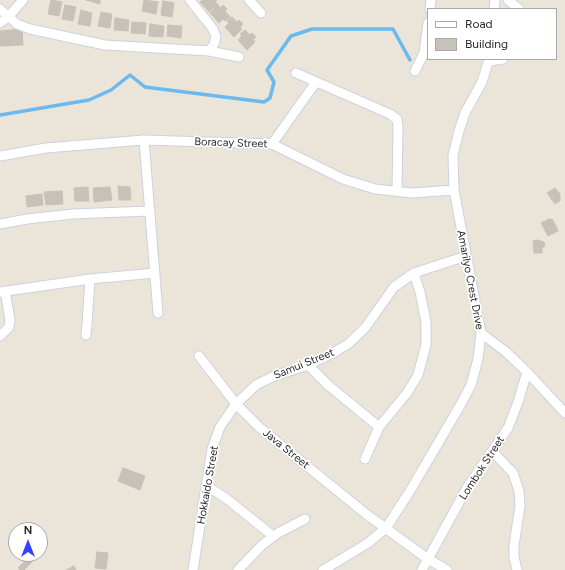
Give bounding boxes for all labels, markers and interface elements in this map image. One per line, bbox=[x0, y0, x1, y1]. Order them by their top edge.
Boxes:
legend bbox=[427, 8, 557, 60]
text: Road bbox=[465, 17, 493, 31]
text: Building bbox=[465, 37, 508, 51]
street label: Boracay Street bbox=[194, 135, 268, 151]
street label: Amarilyo Crest Drive bbox=[454, 229, 486, 331]
street label: Samui Street bbox=[272, 346, 336, 382]
street label: Java Street bbox=[260, 426, 312, 472]
street label: Lombok Street bbox=[457, 434, 507, 502]
street label: Hokkaido Street bbox=[195, 445, 221, 525]
north arrow bbox=[8, 522, 48, 562]
text: N bbox=[24, 524, 32, 537]

